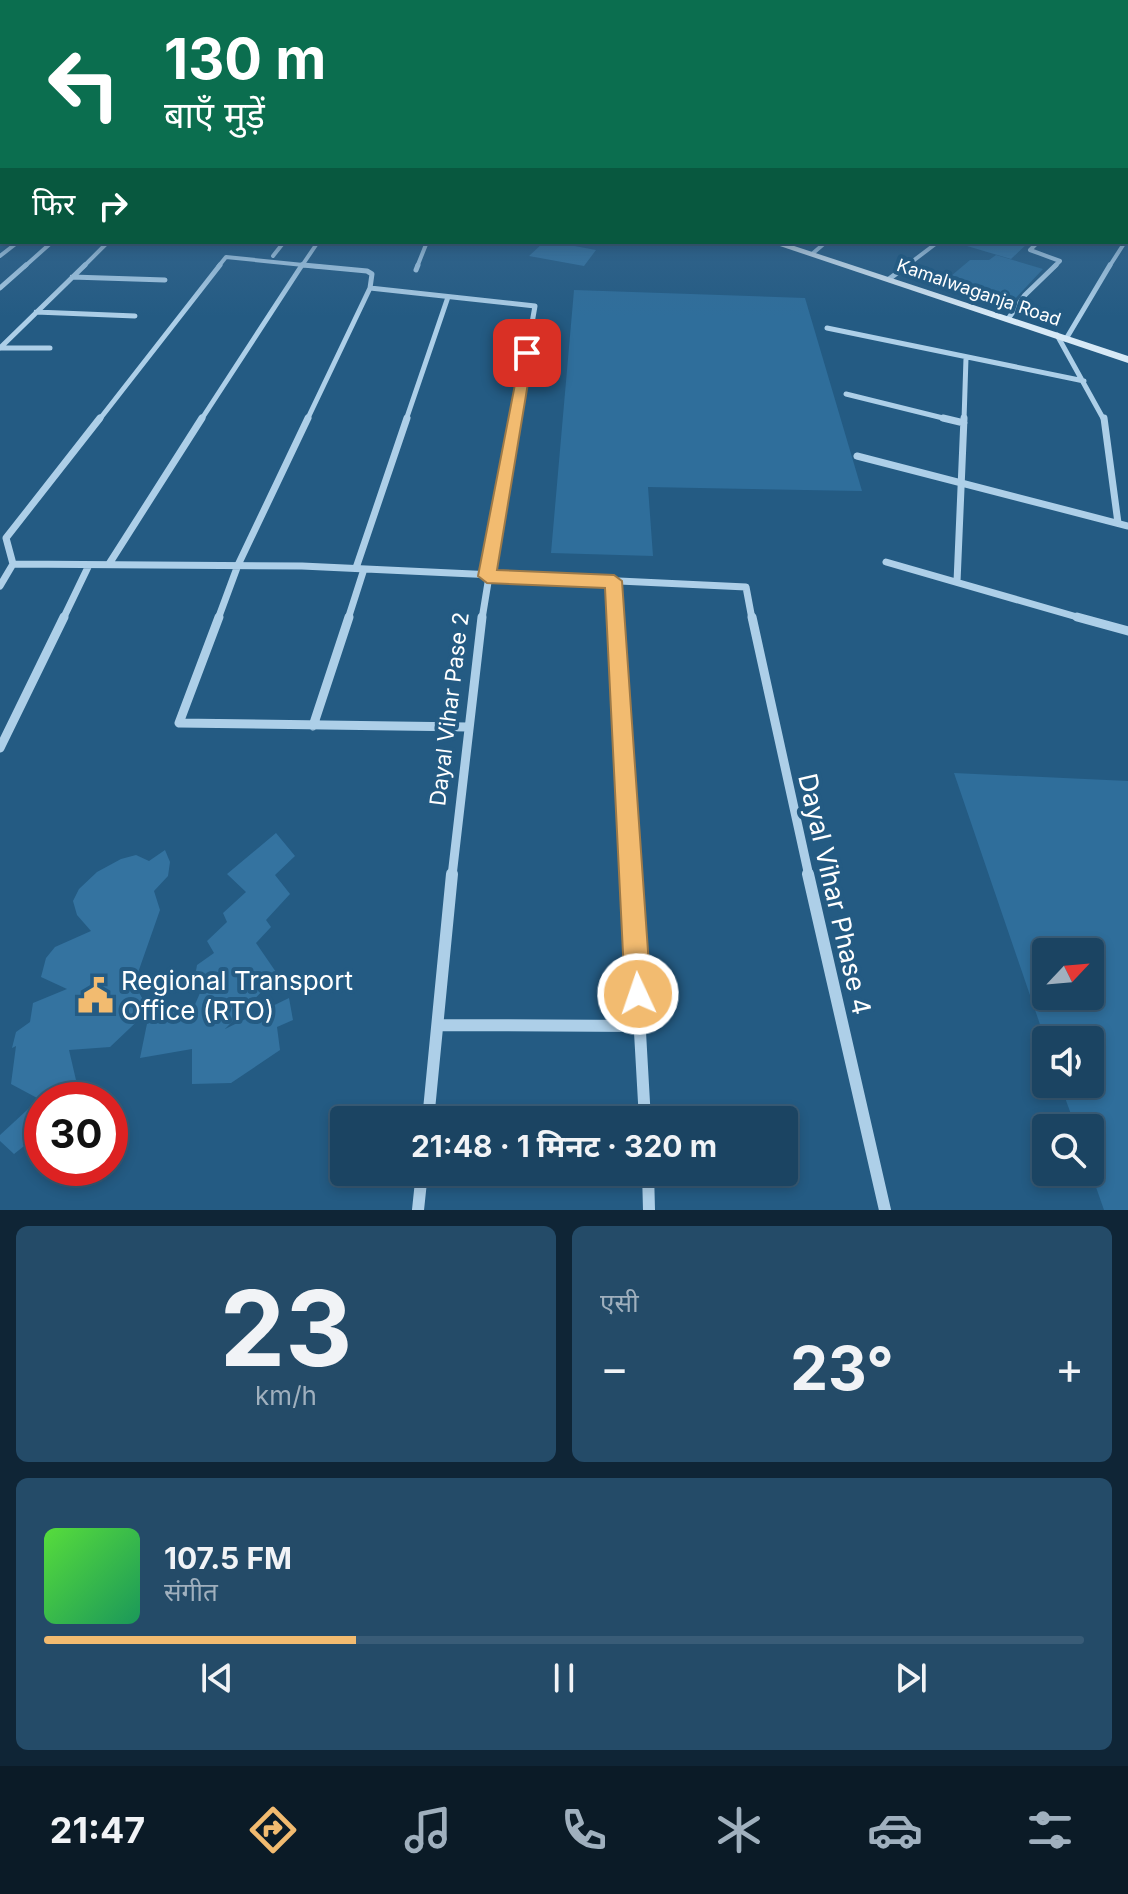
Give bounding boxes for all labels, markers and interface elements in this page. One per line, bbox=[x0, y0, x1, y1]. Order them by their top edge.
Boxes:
text: 130 m bbox=[164, 25, 326, 93]
icon: left bbox=[32, 32, 136, 136]
text: बाएँ मुड़ें bbox=[164, 93, 265, 137]
icon: right bbox=[91, 184, 135, 228]
text: फिर bbox=[32, 186, 75, 222]
street label: Kamalwaganja Road bbox=[894, 254, 1064, 330]
pin bbox=[493, 319, 561, 387]
icon: arrive bbox=[505, 331, 549, 375]
street label: Dayal Vihar Pase 2 bbox=[424, 611, 474, 807]
street label: Dayal Vihar Phase 4 bbox=[792, 770, 878, 1018]
north arrow bbox=[1032, 938, 1104, 1010]
map controls bbox=[1032, 938, 1104, 1186]
position arrow bbox=[596, 952, 680, 1036]
place label: Regional Transport Office (RTO) bbox=[121, 965, 353, 1026]
public building icon: Regional Transport Office (RTO) bbox=[76, 976, 114, 1014]
button: sound bbox=[1032, 1026, 1104, 1098]
speed limit sign: 30 bbox=[24, 1082, 128, 1186]
button: search bbox=[1032, 1114, 1104, 1186]
text: 21:48 · 1 मिनट · 320 m bbox=[411, 1128, 717, 1164]
text: 23 bbox=[220, 1265, 352, 1391]
text: एसी bbox=[600, 1287, 639, 1318]
text: 23° bbox=[790, 1332, 894, 1404]
text: − bbox=[600, 1341, 629, 1395]
text: + bbox=[1055, 1341, 1084, 1395]
text: km/h bbox=[255, 1380, 317, 1411]
text: 107.5 FM bbox=[164, 1540, 292, 1576]
text: संगीत bbox=[164, 1576, 218, 1607]
icon: previous bbox=[195, 1656, 239, 1700]
icon: pause bbox=[542, 1656, 586, 1700]
icon: next bbox=[889, 1656, 933, 1700]
icon: directions bbox=[245, 1802, 301, 1858]
icon: music bbox=[400, 1802, 456, 1858]
icon: phone bbox=[556, 1802, 612, 1858]
icon: climate bbox=[711, 1802, 767, 1858]
icon: car bbox=[867, 1802, 923, 1858]
icon: filters bbox=[1022, 1802, 1078, 1858]
text: 21:47 bbox=[50, 1808, 145, 1852]

